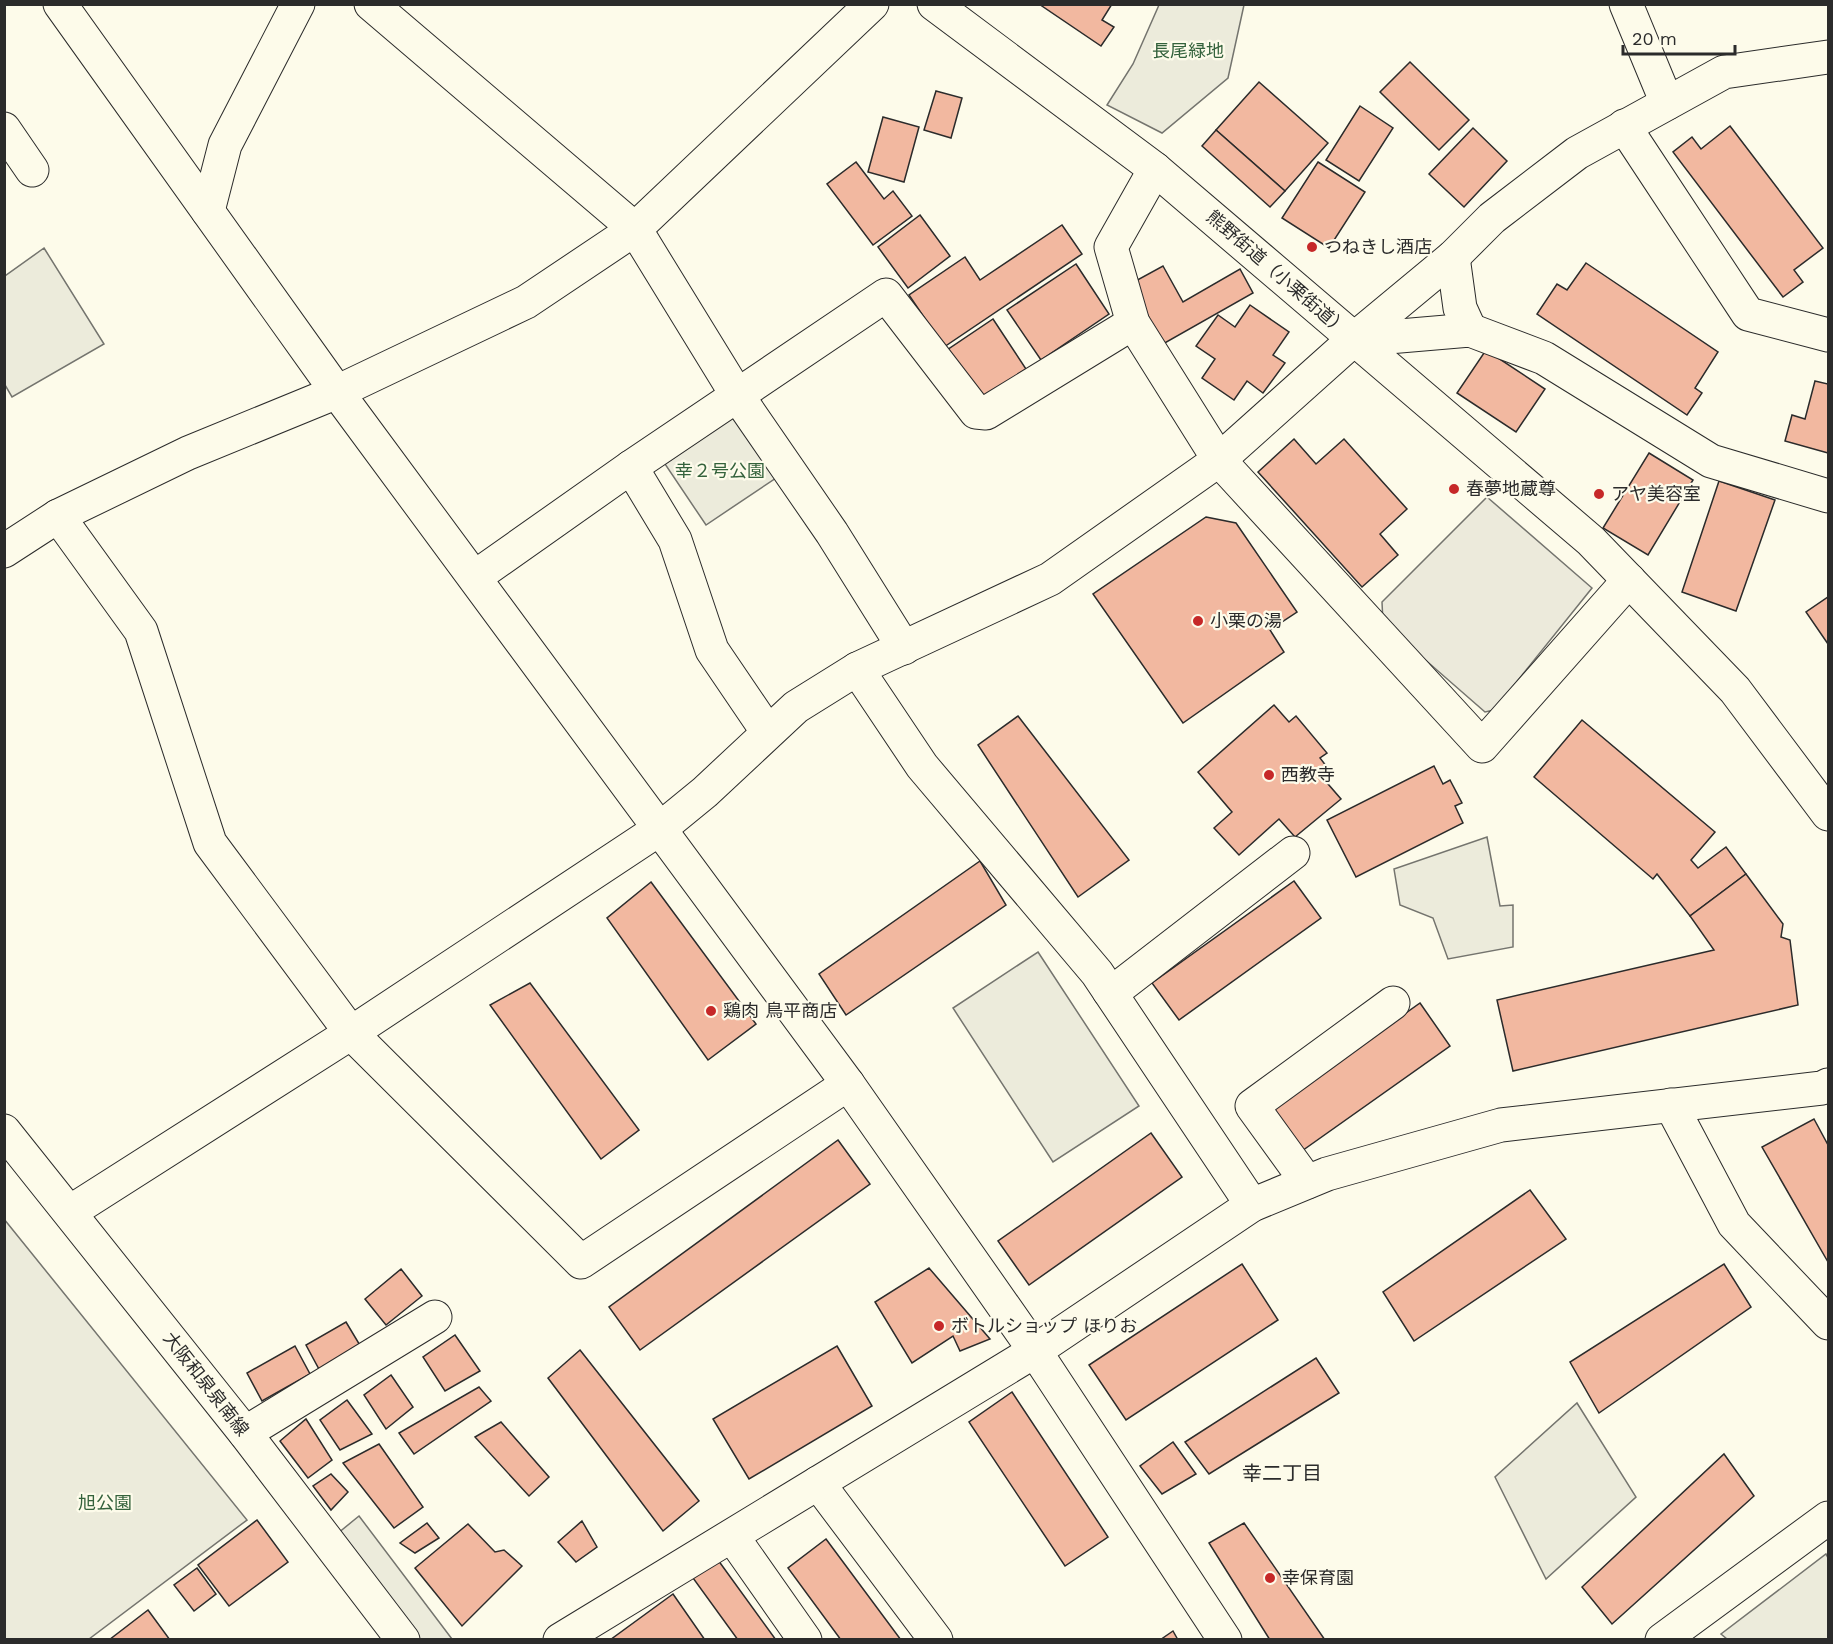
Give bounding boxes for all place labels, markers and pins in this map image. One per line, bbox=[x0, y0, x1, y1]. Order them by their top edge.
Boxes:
place label: つねきし酒店 bbox=[1324, 236, 1432, 257]
marker: つねきし酒店 bbox=[1305, 240, 1319, 254]
place label: 春夢地蔵尊 bbox=[1466, 478, 1556, 499]
marker: 春夢地蔵尊 bbox=[1447, 482, 1461, 496]
place label: アヤ美容室 bbox=[1611, 483, 1701, 504]
marker: アヤ美容室 bbox=[1592, 487, 1606, 501]
place label: 小栗の湯 bbox=[1210, 610, 1282, 631]
marker: 小栗の湯 bbox=[1191, 614, 1205, 628]
place label: 西教寺 bbox=[1281, 764, 1335, 785]
marker: 西教寺 bbox=[1262, 768, 1276, 782]
place label: 鶏肉 鳥平商店 bbox=[723, 1000, 837, 1021]
marker: 鶏肉 鳥平商店 bbox=[704, 1004, 718, 1018]
place label: ボトルショップ ほりお bbox=[951, 1315, 1137, 1336]
marker: ボトルショップ ほりお bbox=[932, 1319, 946, 1333]
place label: 幸保育園 bbox=[1282, 1567, 1354, 1588]
marker: 幸保育園 bbox=[1263, 1571, 1277, 1585]

